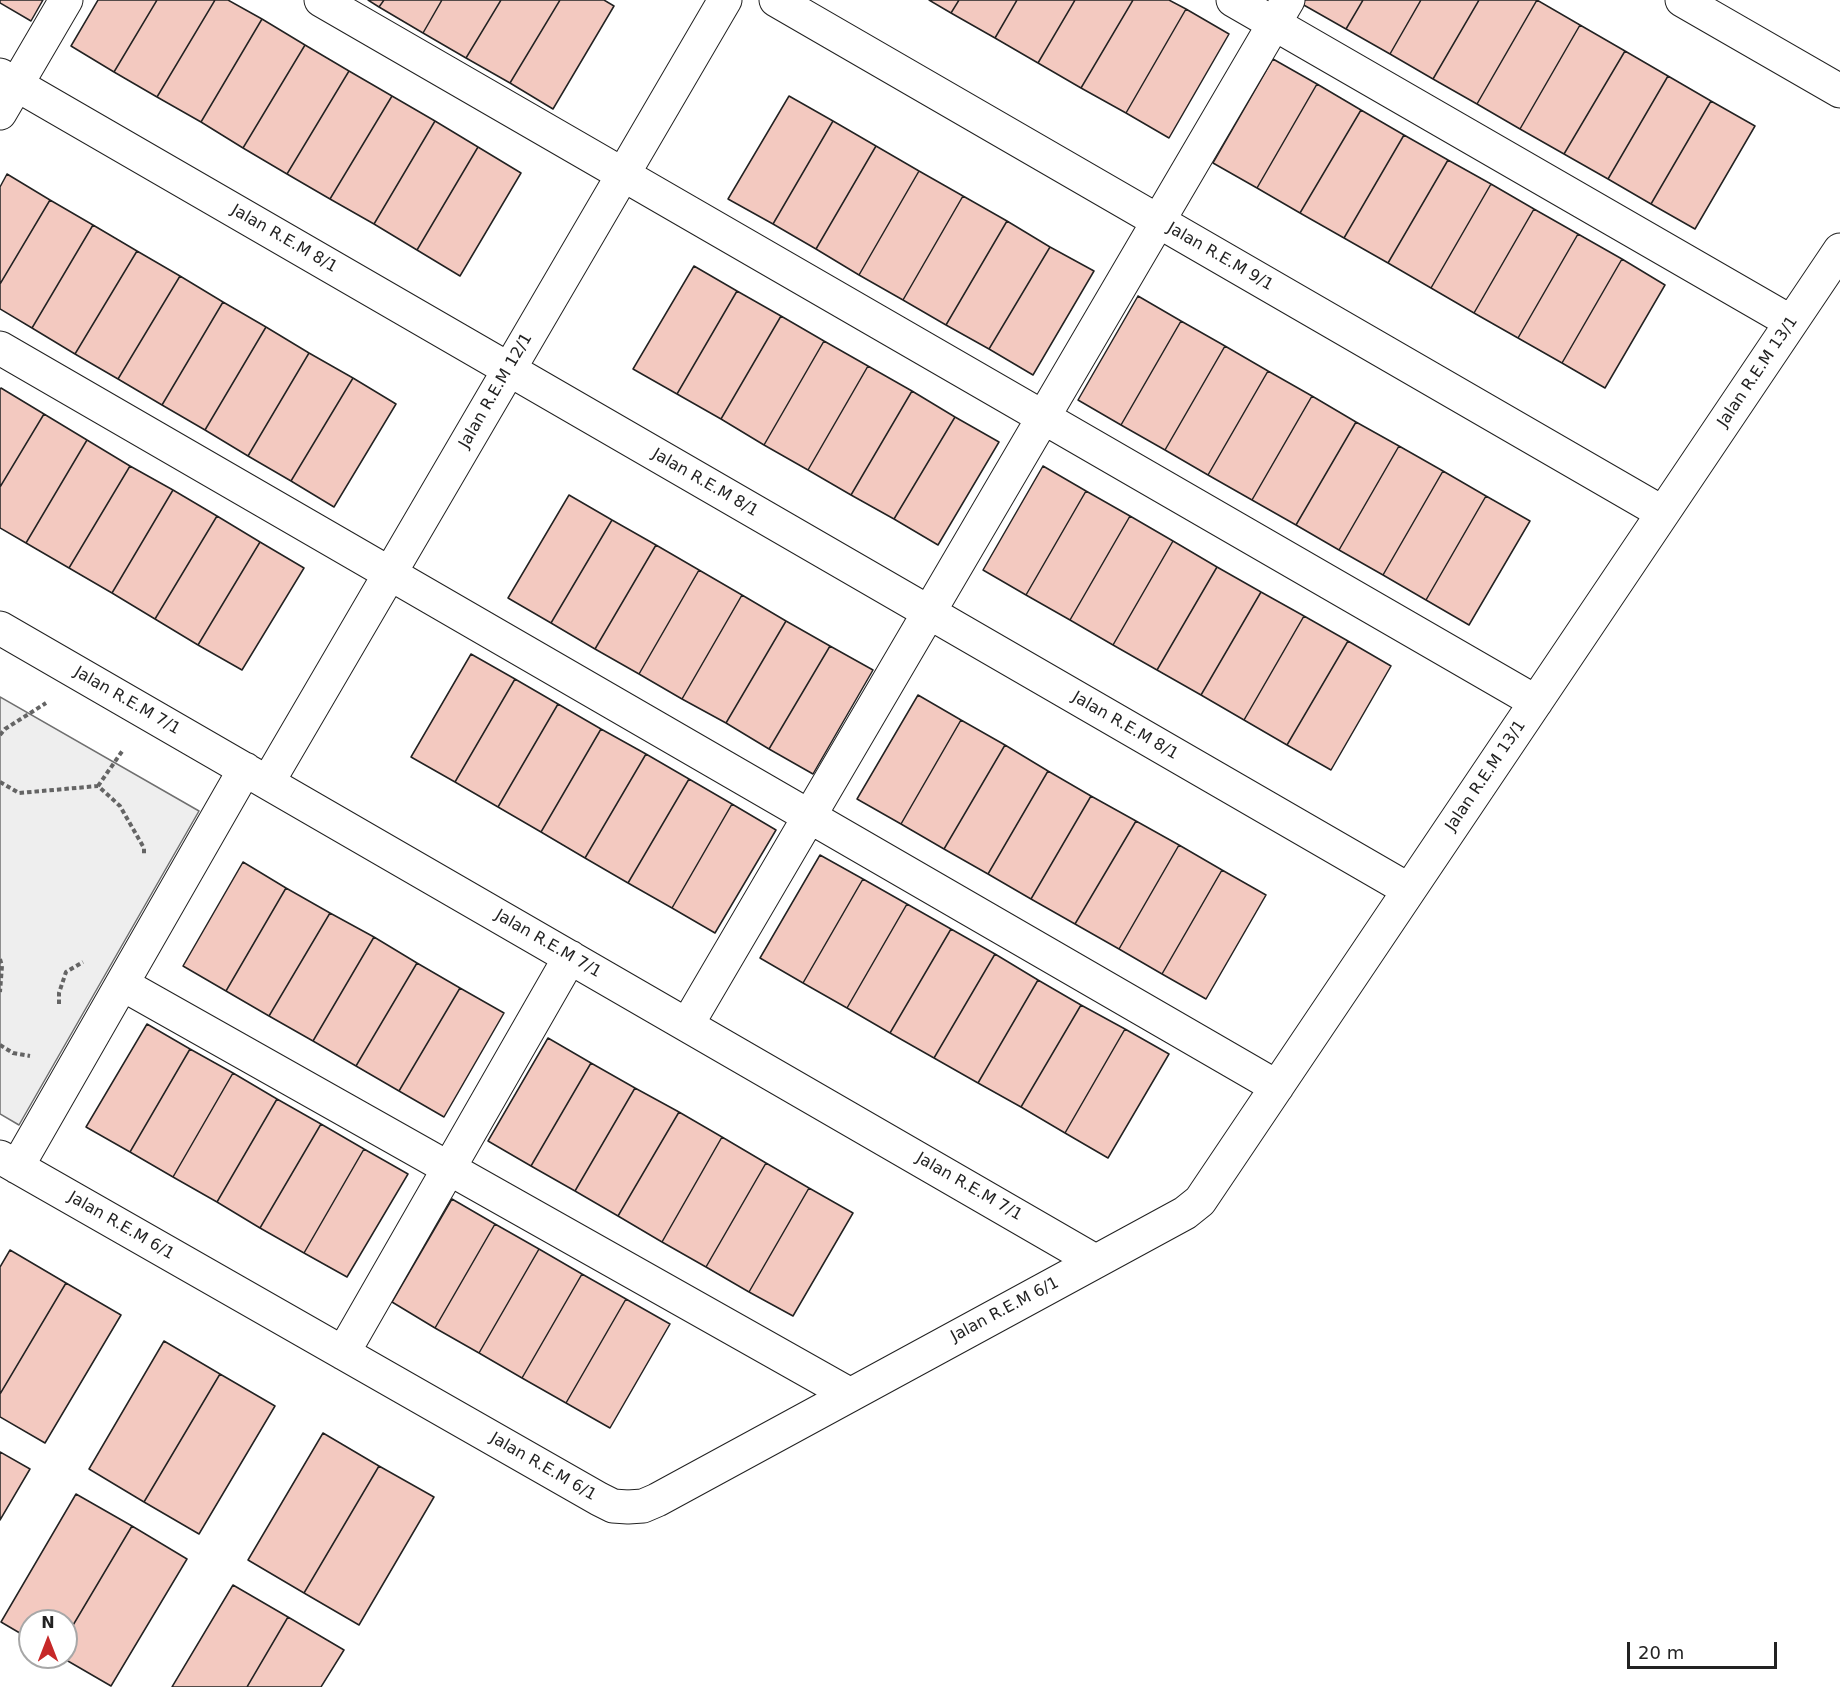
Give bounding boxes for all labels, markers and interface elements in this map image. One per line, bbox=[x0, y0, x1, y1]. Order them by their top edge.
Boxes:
street label: Jalan R.E.M 8/1 bbox=[227, 201, 341, 277]
street label: Jalan R.E.M 9/1 bbox=[1163, 219, 1277, 295]
street label: Jalan R.E.M 13/1 bbox=[1714, 313, 1802, 431]
street label: Jalan R.E.M 12/1 bbox=[455, 330, 537, 452]
street label: Jalan R.E.M 8/1 bbox=[648, 445, 762, 521]
street label: Jalan R.E.M 7/1 bbox=[70, 663, 184, 739]
street label: Jalan R.E.M 8/1 bbox=[1068, 688, 1182, 764]
street label: Jalan R.E.M 13/1 bbox=[1442, 717, 1530, 835]
street label: Jalan R.E.M 7/1 bbox=[491, 906, 605, 982]
street label: Jalan R.E.M 7/1 bbox=[912, 1149, 1026, 1225]
street label: Jalan R.E.M 6/1 bbox=[64, 1188, 178, 1264]
street label: Jalan R.E.M 6/1 bbox=[948, 1273, 1062, 1347]
street label: Jalan R.E.M 6/1 bbox=[486, 1429, 600, 1505]
north arrow bbox=[18, 1609, 78, 1669]
text: N bbox=[41, 1613, 55, 1632]
scale bar bbox=[1630, 1630, 1780, 1668]
text: 20 m bbox=[1638, 1642, 1684, 1663]

